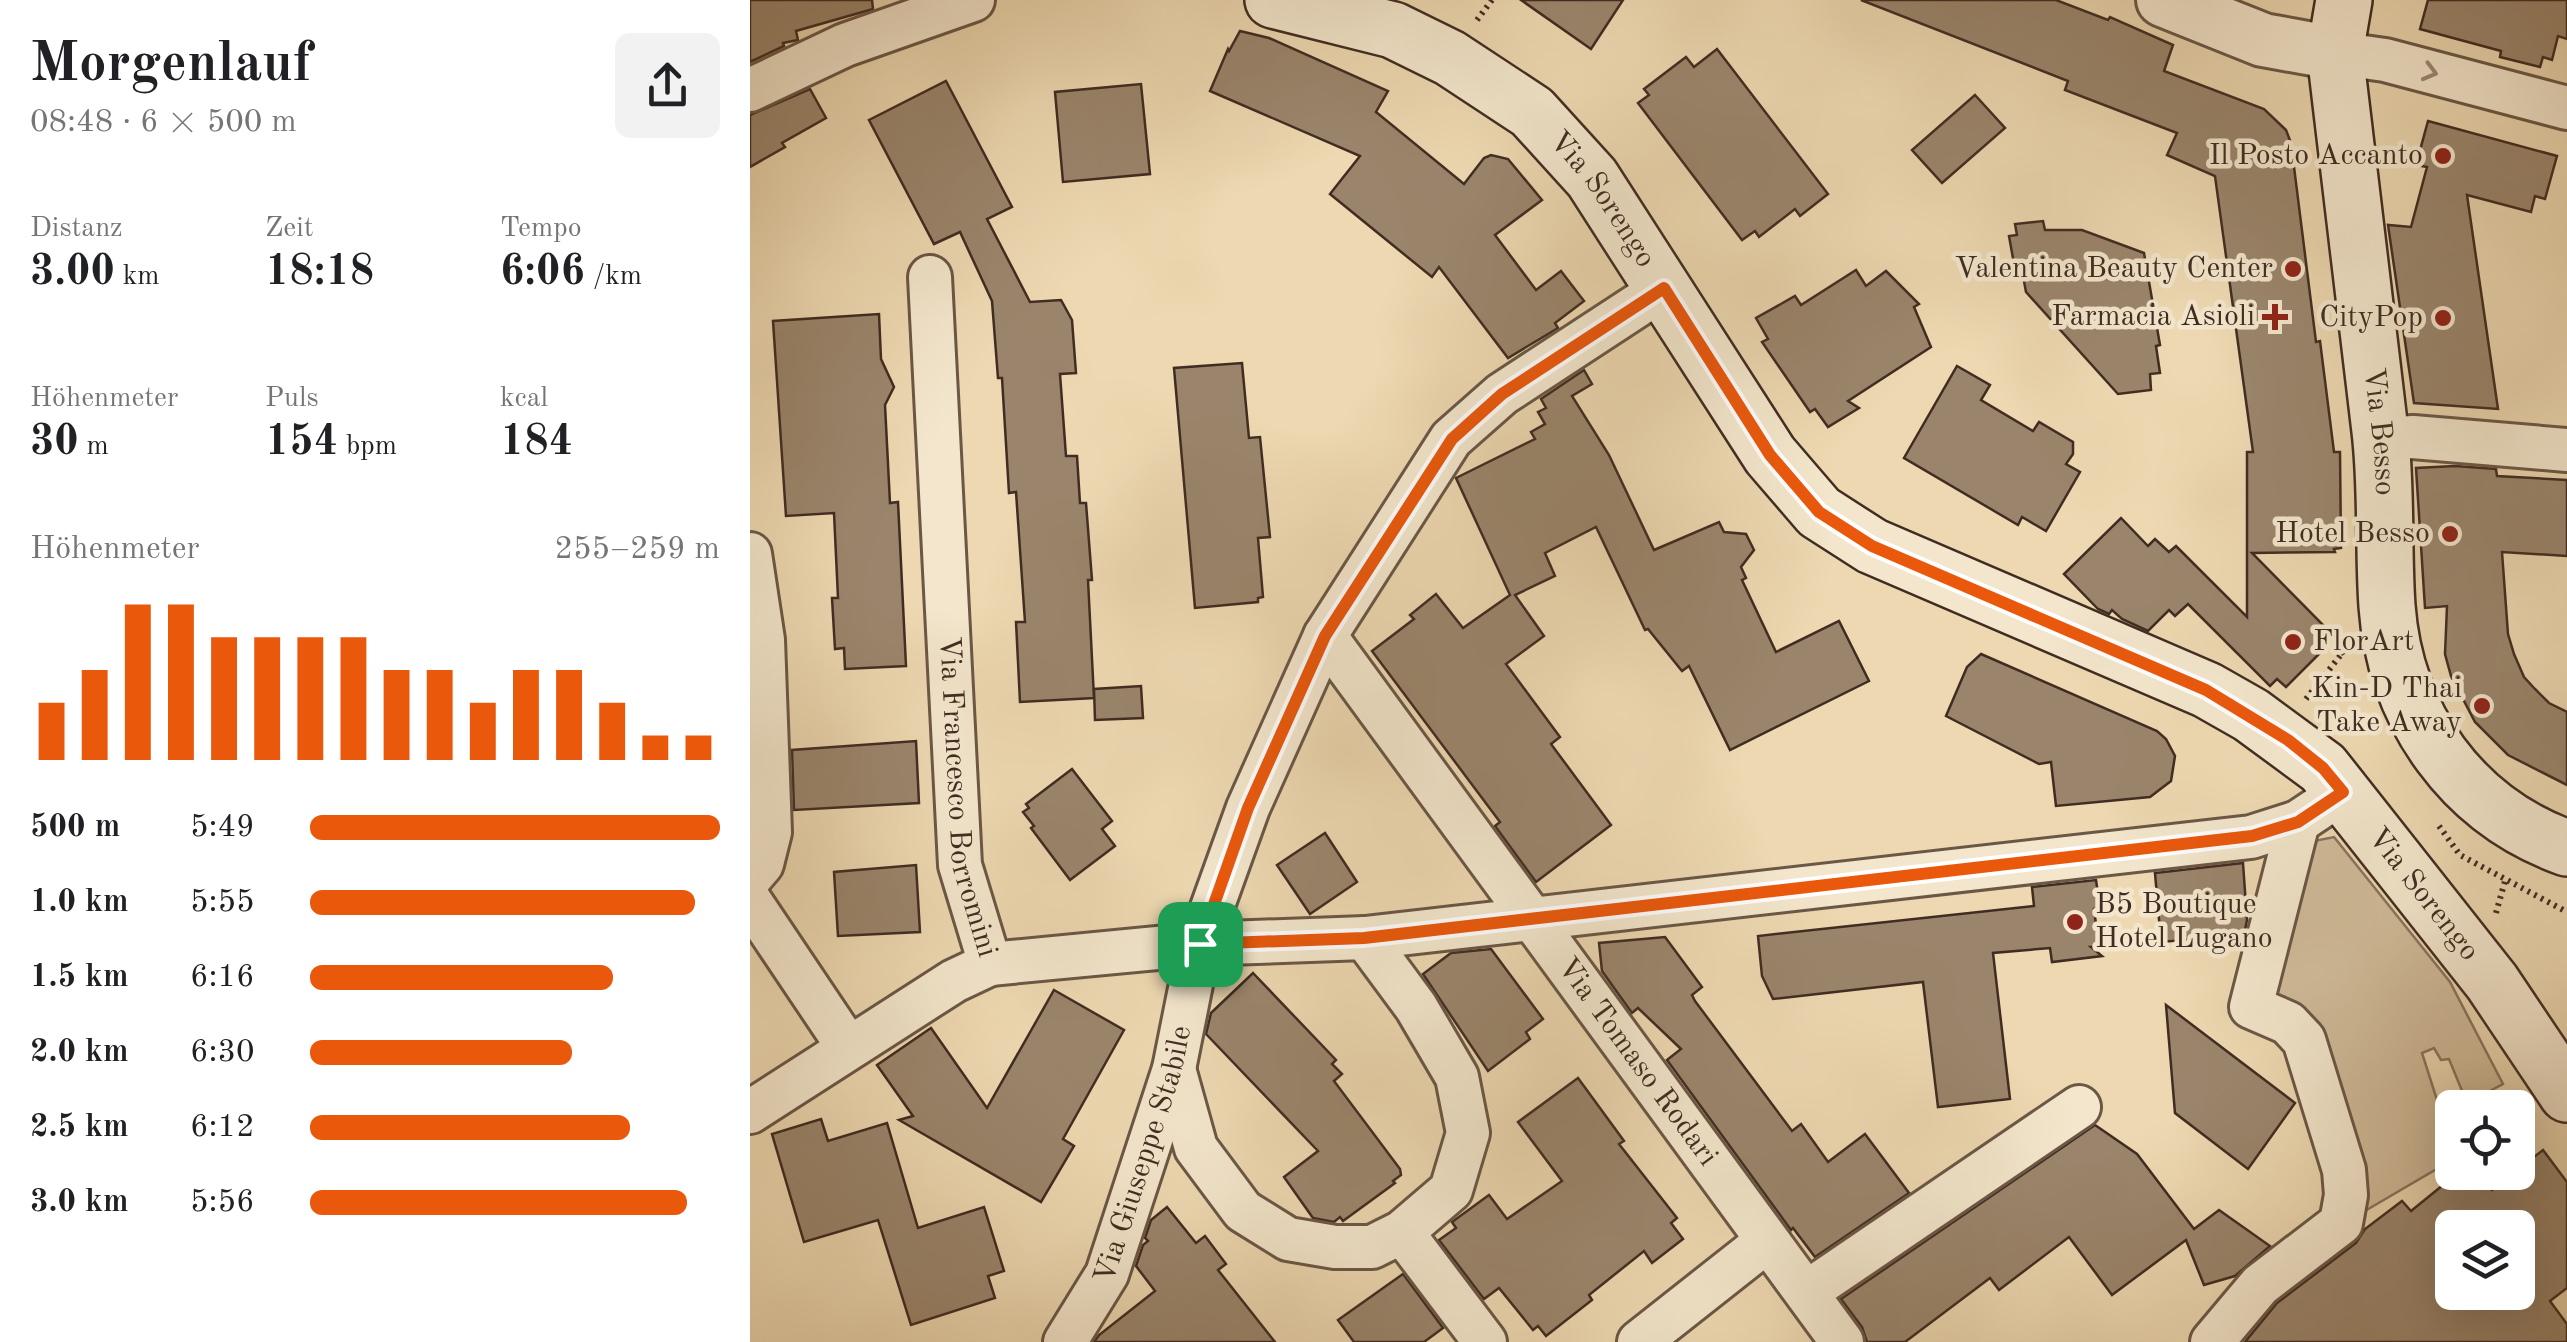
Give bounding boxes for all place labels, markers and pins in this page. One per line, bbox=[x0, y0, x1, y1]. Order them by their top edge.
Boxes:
place label: Il Posto Accanto bbox=[2209, 141, 2423, 171]
marker: Il Posto Accanto bbox=[2432, 145, 2454, 167]
place label: Valentina Beauty Center bbox=[1954, 254, 2273, 284]
marker: Valentina Beauty Center bbox=[2282, 258, 2304, 280]
place label: Farmacia Asioli bbox=[2051, 302, 2255, 332]
place label: CityPop bbox=[2319, 303, 2423, 333]
marker: Farmacia Asioli bbox=[2264, 306, 2286, 328]
marker: CityPop bbox=[2432, 307, 2454, 329]
place label: Hotel Besso bbox=[2275, 519, 2430, 549]
marker: Hotel Besso bbox=[2439, 523, 2461, 545]
place label: FlorArt bbox=[2313, 627, 2414, 657]
marker: FlorArt bbox=[2282, 631, 2304, 653]
place label: Kin-D Thai Take Away bbox=[2311, 674, 2462, 738]
marker: Kin-D Thai Take Away bbox=[2471, 695, 2493, 717]
place label: B5 Boutique Hotel Lugano bbox=[2095, 890, 2273, 954]
pin bbox=[1158, 902, 1243, 987]
marker: B5 Boutique Hotel Lugano bbox=[2064, 911, 2086, 933]

